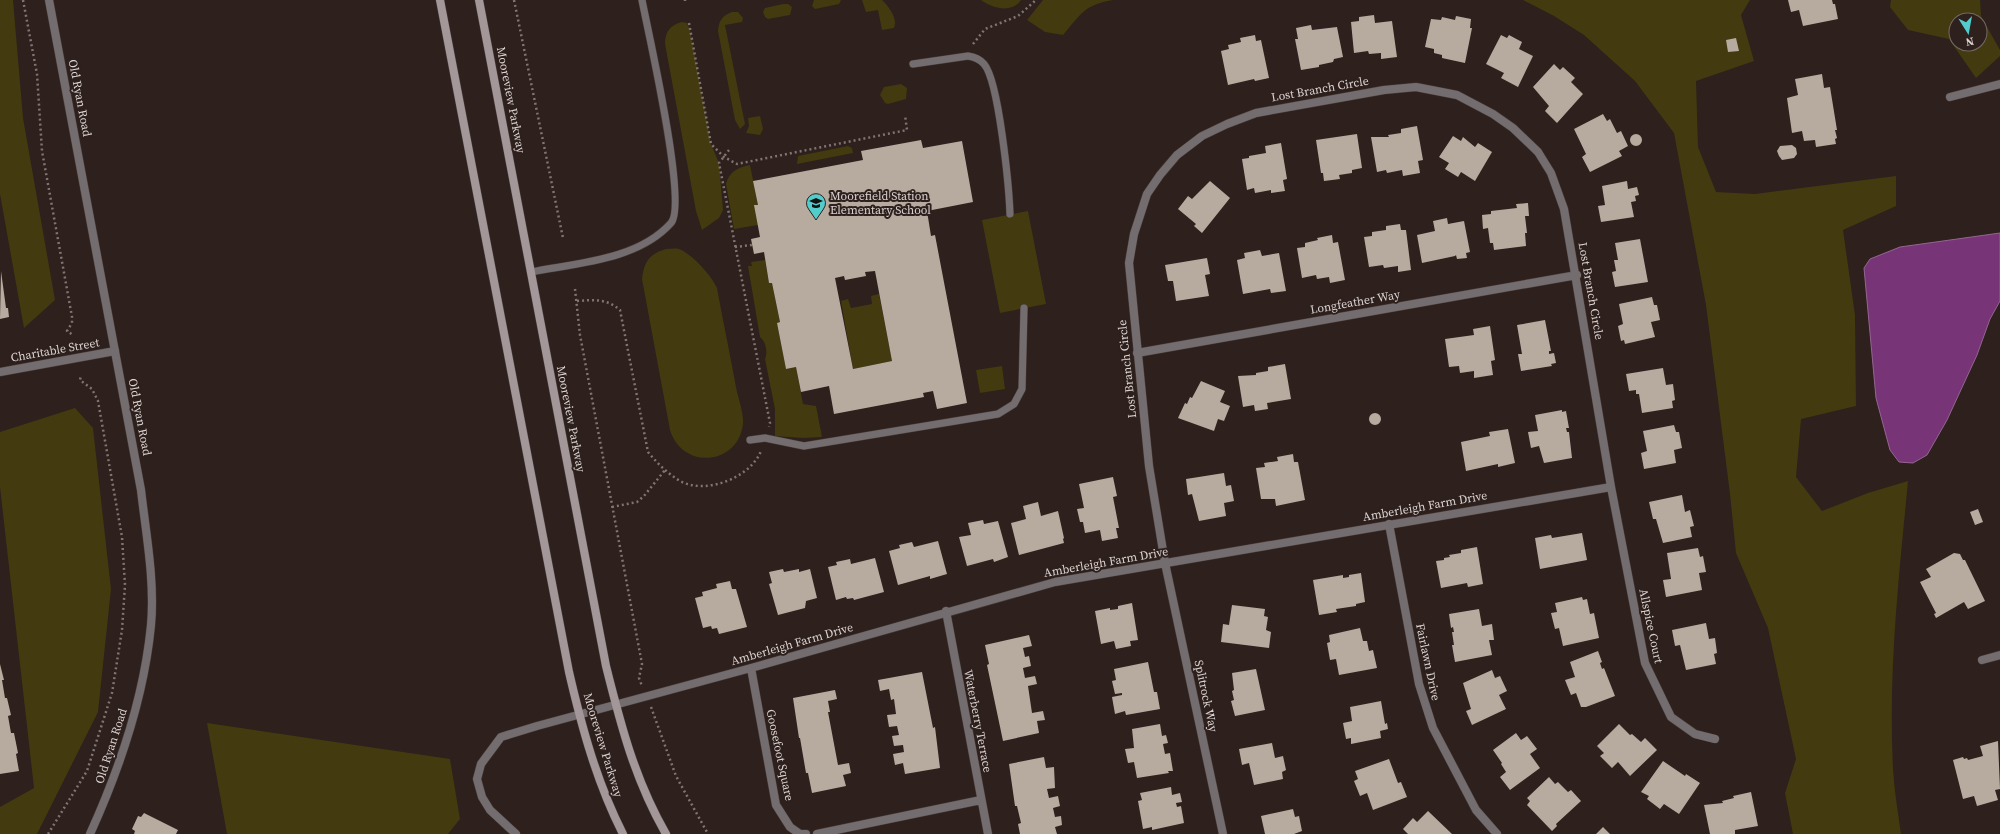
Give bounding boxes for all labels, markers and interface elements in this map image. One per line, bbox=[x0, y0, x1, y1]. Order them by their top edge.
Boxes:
north arrow bbox=[1948, 12, 1988, 52]
text: N bbox=[1964, 33, 1975, 49]
street label: Mooreview Parkway bbox=[493, 45, 529, 155]
street label: Old Ryan Road bbox=[65, 58, 95, 138]
street label: Lost Branch Circle bbox=[1270, 73, 1370, 105]
place label: Moorefield Station Elementary School bbox=[830, 188, 931, 218]
school or university icon: Moorefield Station Elementary School bbox=[805, 192, 827, 220]
street label: Lost Branch Circle bbox=[1575, 241, 1607, 341]
street label: Longfeather Way bbox=[1309, 286, 1402, 318]
street label: Lost Branch Circle bbox=[1114, 319, 1140, 419]
street label: Charitable Street bbox=[9, 334, 101, 366]
street label: Mooreview Parkway bbox=[553, 364, 589, 474]
street label: Old Ryan Road bbox=[125, 377, 155, 457]
street label: Amberleigh Farm Drive bbox=[1361, 487, 1489, 525]
street label: Amberleigh Farm Drive bbox=[1042, 543, 1170, 581]
street label: Allspice Court bbox=[1635, 587, 1667, 665]
street label: Amberleigh Farm Drive bbox=[729, 619, 855, 669]
street label: Fairlawn Drive bbox=[1412, 622, 1444, 702]
street label: Splitrock Way bbox=[1191, 659, 1222, 734]
street label: Waterberry Terrace bbox=[960, 668, 996, 774]
street label: Mooreview Parkway bbox=[580, 691, 627, 800]
street label: Old Ryan Road bbox=[91, 706, 131, 786]
street label: Goosefoot Square bbox=[762, 708, 798, 802]

